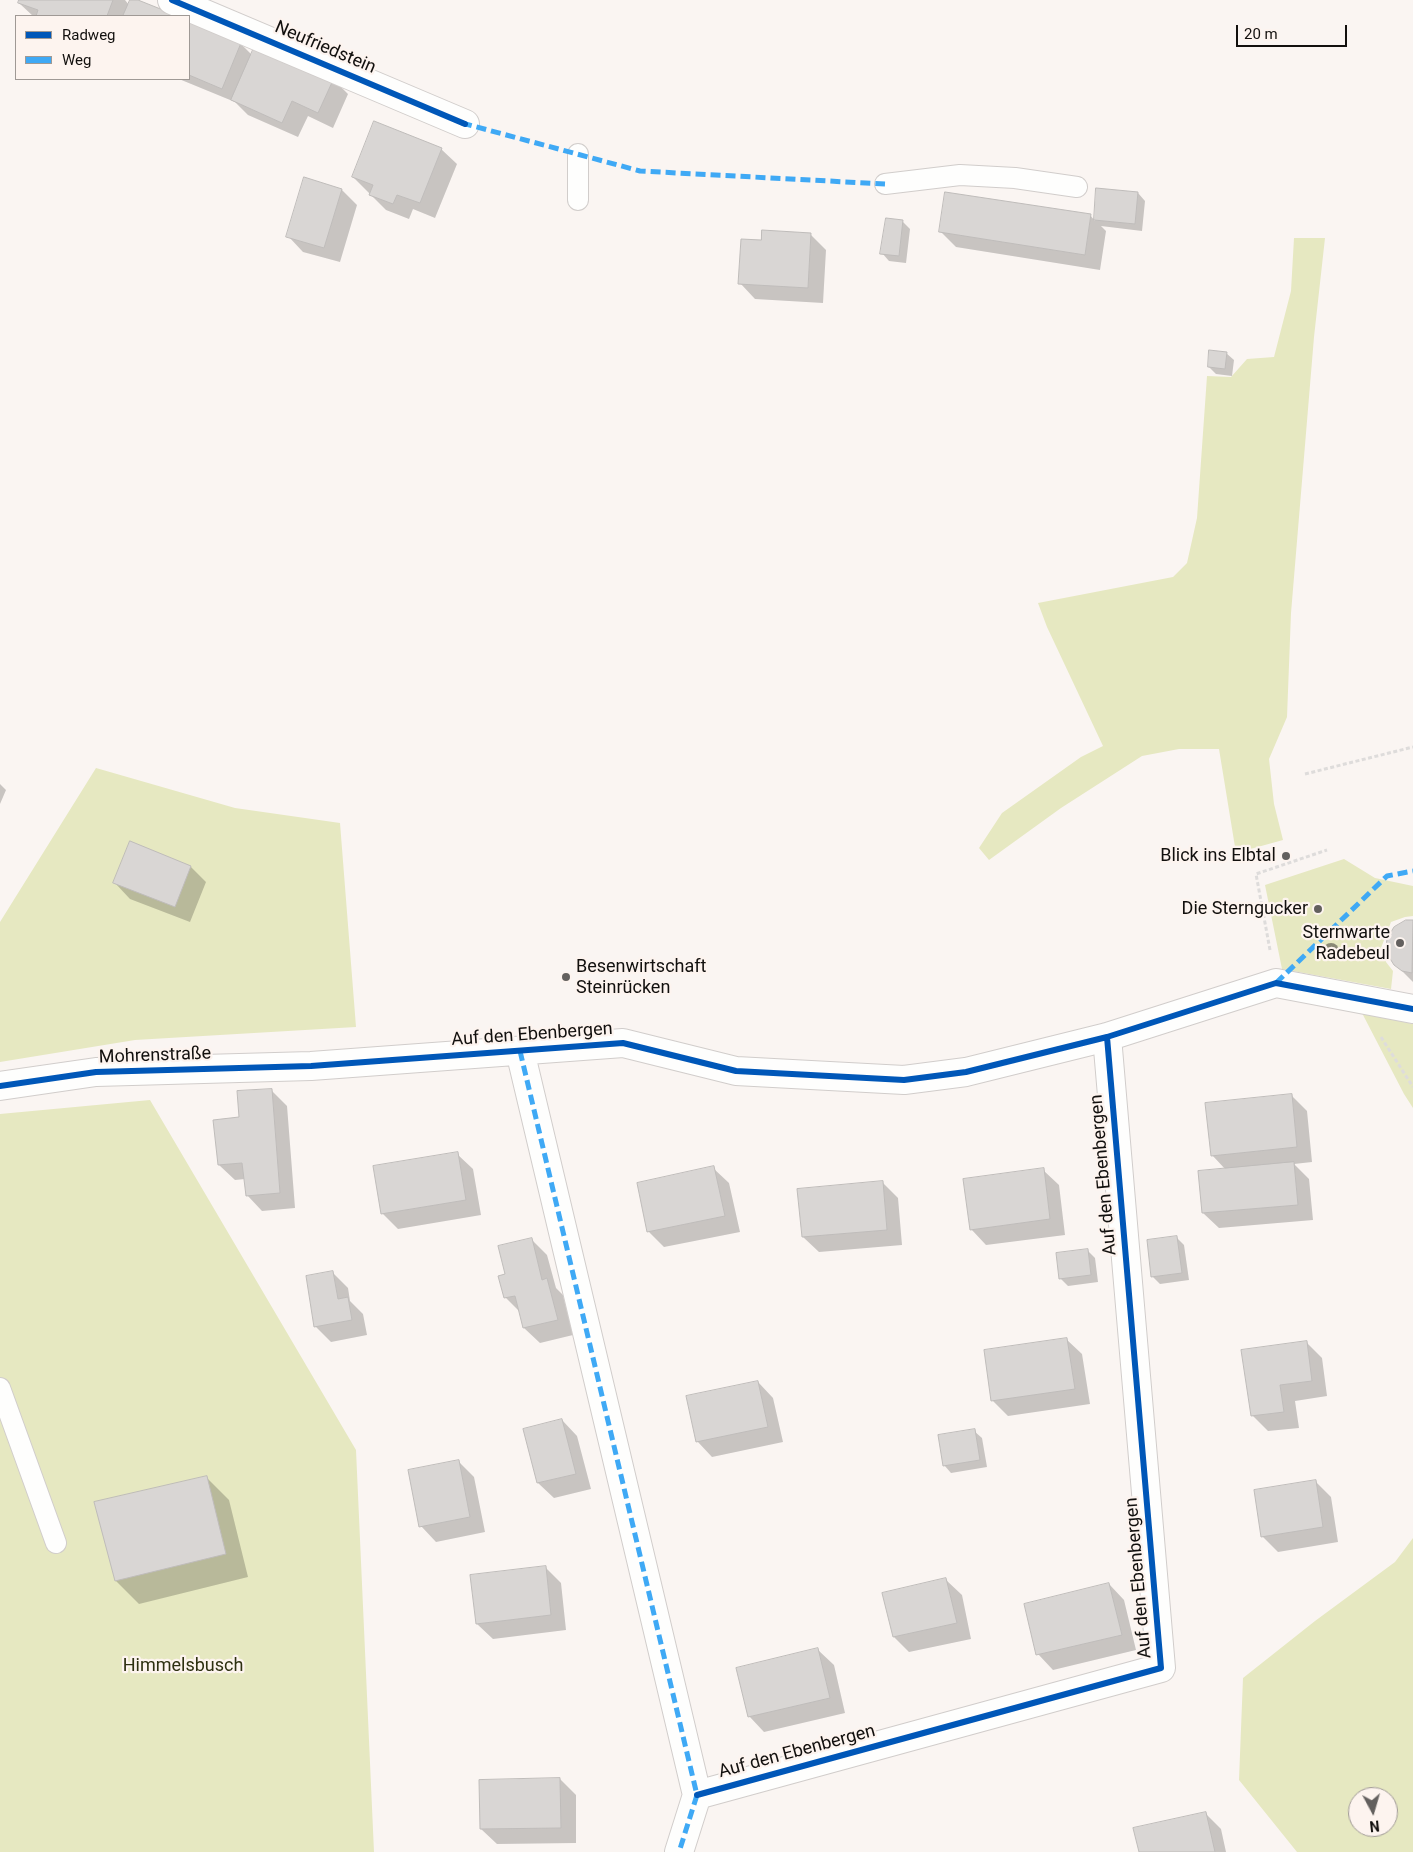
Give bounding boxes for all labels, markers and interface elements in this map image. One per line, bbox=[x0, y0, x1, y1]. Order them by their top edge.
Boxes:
legend bbox=[15, 15, 190, 80]
scale bar bbox=[1238, 15, 1349, 47]
street label: Neufriedstein bbox=[271, 17, 379, 79]
text: 20 m bbox=[1244, 25, 1278, 43]
text: Radweg bbox=[62, 26, 116, 44]
text: Weg bbox=[62, 51, 91, 69]
place label: Blick ins Elbtal bbox=[1160, 845, 1276, 867]
marker: Blick ins Elbtal bbox=[1280, 850, 1292, 862]
place label: Die Sterngucker bbox=[1182, 898, 1308, 920]
marker: Die Sterngucker bbox=[1312, 903, 1324, 915]
place label: Sternwarte Radebeul bbox=[1303, 922, 1390, 964]
marker: Sternwarte Radebeul bbox=[1394, 937, 1406, 949]
place label: Besenwirtschaft Steinrücken bbox=[576, 956, 706, 999]
marker: Besenwirtschaft Steinrücken bbox=[560, 971, 572, 983]
street label: Auf den Ebenbergen bbox=[451, 1019, 613, 1051]
street label: Mohrenstraße bbox=[99, 1043, 211, 1069]
street label: Auf den Ebenbergen bbox=[1086, 1094, 1122, 1256]
street label: Auf den Ebenbergen bbox=[1121, 1497, 1157, 1659]
park label: Himmelsbusch bbox=[123, 1655, 243, 1677]
street label: Auf den Ebenbergen bbox=[716, 1721, 878, 1783]
north arrow bbox=[1348, 1787, 1398, 1837]
text: N bbox=[1369, 1817, 1380, 1834]

